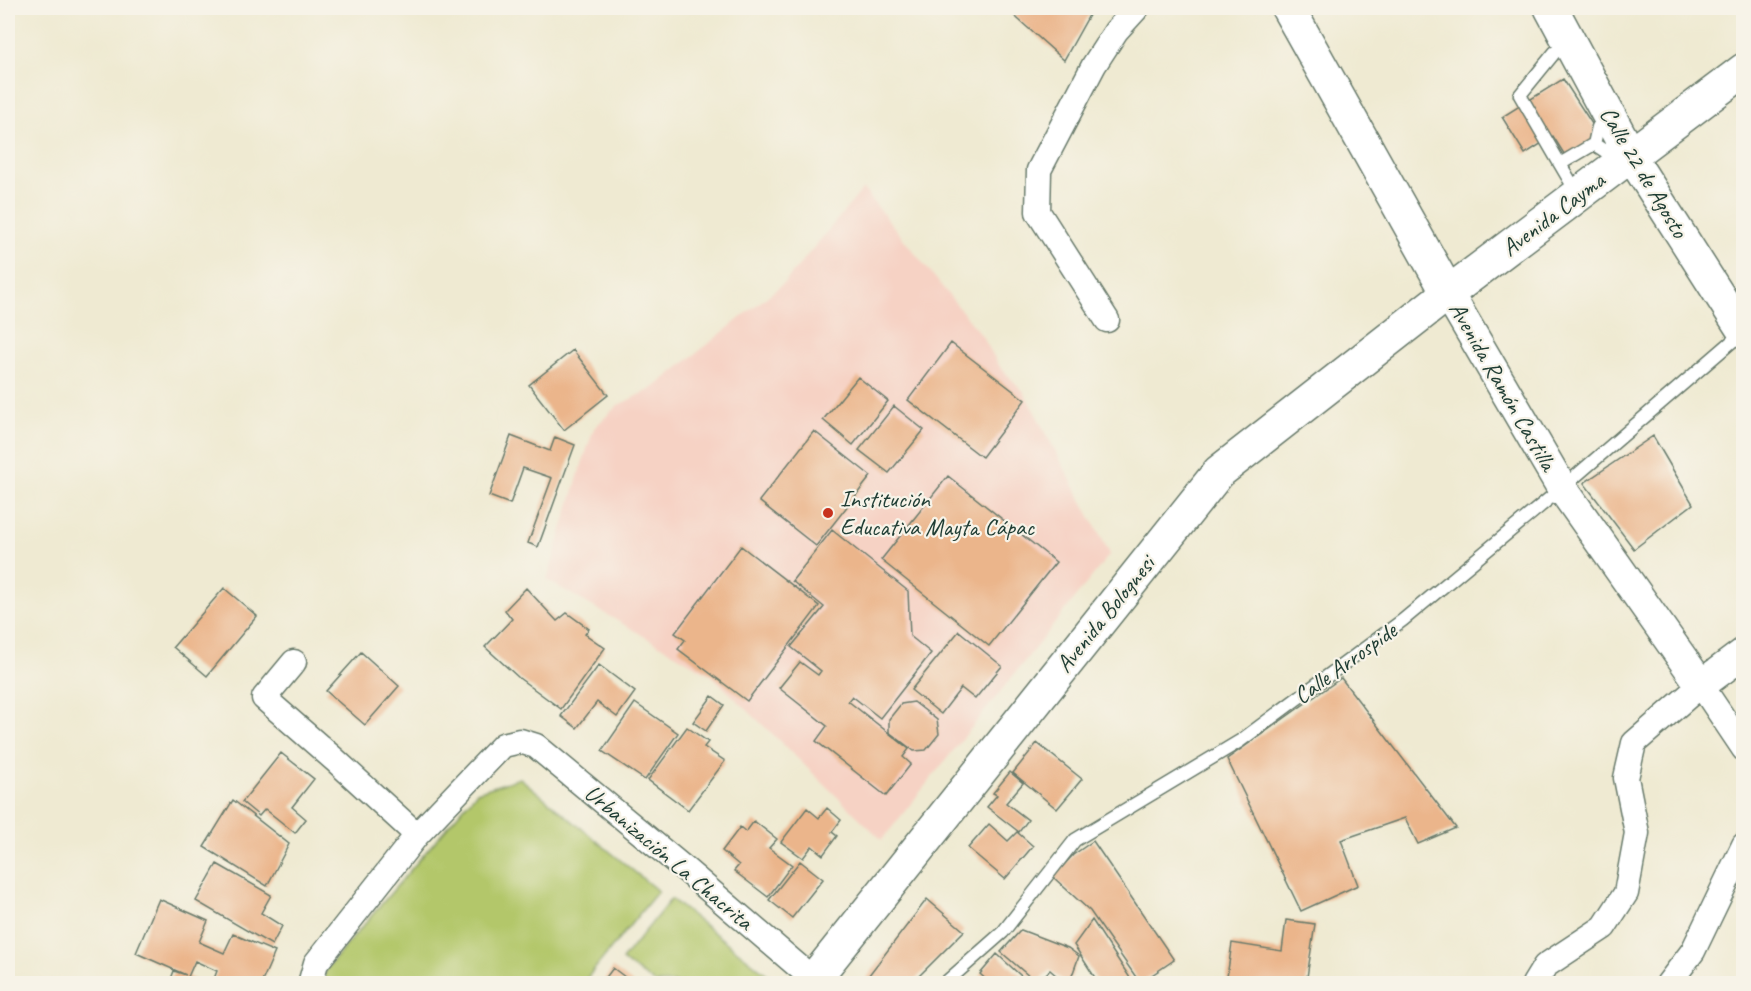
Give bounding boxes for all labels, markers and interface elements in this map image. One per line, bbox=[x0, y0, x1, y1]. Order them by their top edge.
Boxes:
street label: Calle 22 de Agosto bbox=[1593, 101, 1696, 244]
street label: Avenida Cayma bbox=[1495, 165, 1612, 263]
street label: Avenida Ramón Castilla bbox=[1442, 296, 1565, 478]
place label: Institución Educativa Mayta Cápac bbox=[840, 484, 1036, 542]
marker: Institución Educativa Mayta Cápac bbox=[821, 506, 835, 520]
street label: Avenida Bolognesi bbox=[1049, 548, 1163, 678]
street label: Calle Arrospide bbox=[1288, 614, 1404, 710]
street label: Urbanización La Chacrita bbox=[578, 778, 761, 937]

